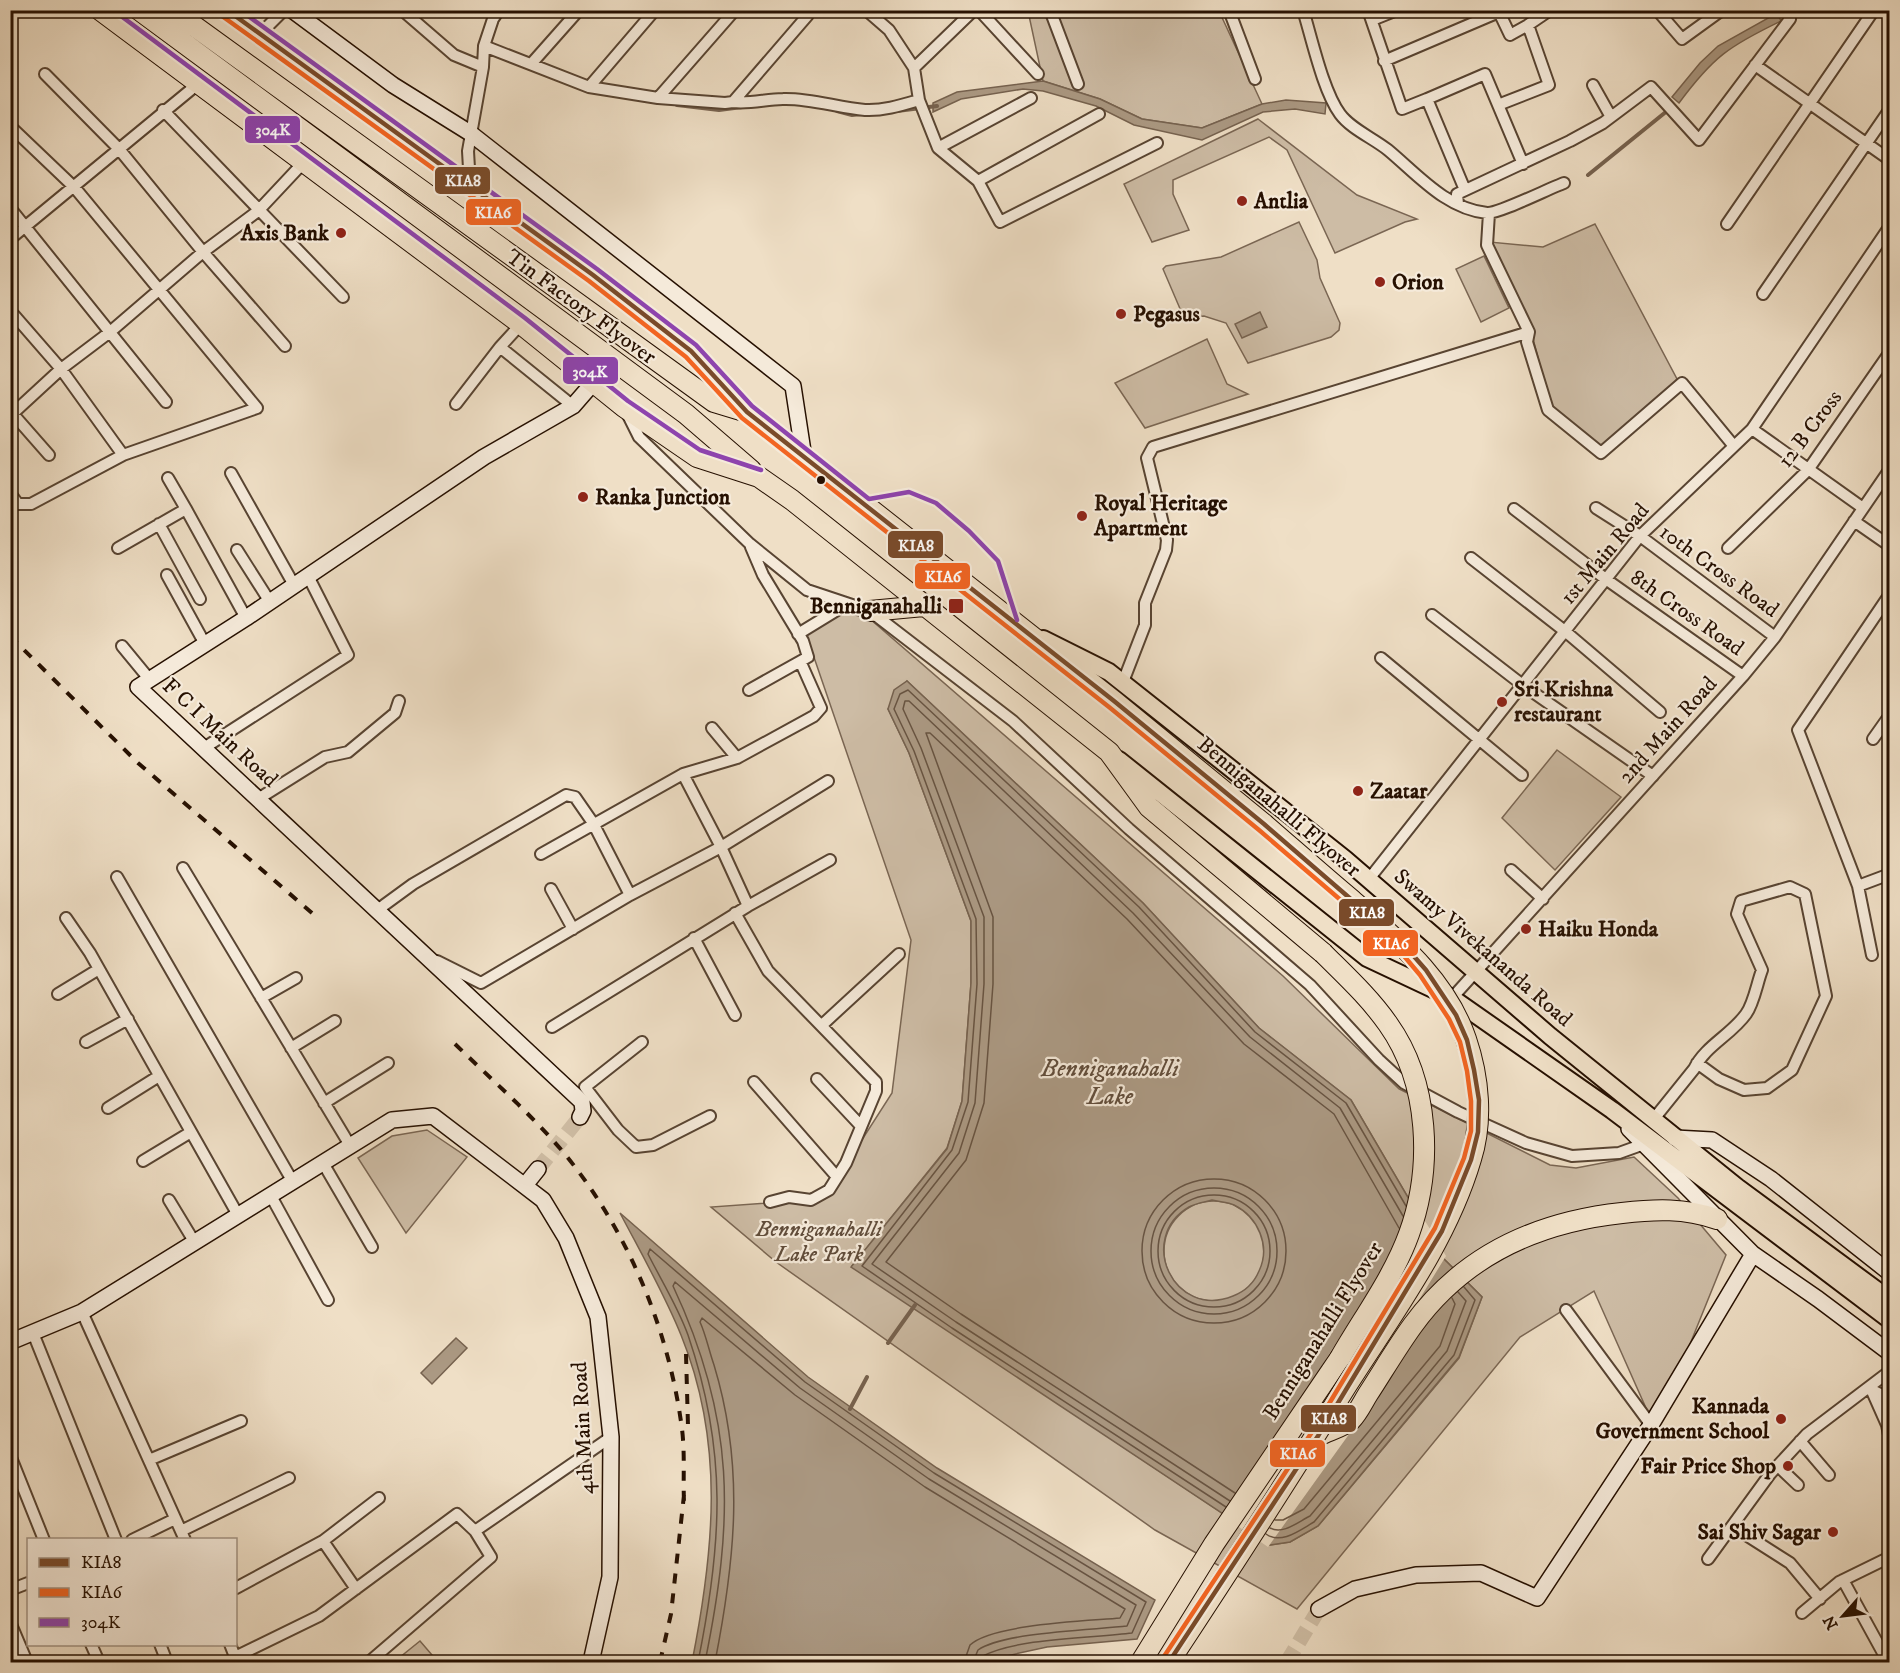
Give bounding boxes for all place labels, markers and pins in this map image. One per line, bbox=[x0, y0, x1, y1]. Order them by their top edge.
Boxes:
place label: Antlia bbox=[1253, 188, 1309, 215]
marker: Antlia bbox=[1235, 194, 1249, 208]
place label: Axis Bank bbox=[240, 220, 330, 247]
marker: Axis Bank bbox=[334, 226, 348, 240]
place label: Orion bbox=[1392, 269, 1444, 296]
marker: Orion bbox=[1373, 275, 1387, 289]
place label: Pegasus bbox=[1133, 301, 1201, 328]
marker: Pegasus bbox=[1114, 307, 1128, 321]
unlabelled marker bbox=[815, 474, 827, 486]
place label: Ranka Junction bbox=[595, 484, 731, 511]
marker: Ranka Junction bbox=[576, 490, 590, 504]
place label: Royal Heritage Apartment bbox=[1093, 490, 1228, 542]
marker: Royal Heritage Apartment bbox=[1075, 509, 1089, 523]
place label: Benniganahalli bbox=[810, 593, 942, 620]
marker: Benniganahalli bbox=[947, 597, 965, 615]
place label: Sri Krishna restaurant bbox=[1514, 676, 1614, 728]
marker: Sri Krishna restaurant bbox=[1495, 695, 1509, 709]
place label: Zaatar bbox=[1370, 778, 1428, 805]
marker: Zaatar bbox=[1351, 784, 1365, 798]
place label: Haiku Honda bbox=[1538, 916, 1659, 943]
marker: Haiku Honda bbox=[1519, 922, 1533, 936]
place label: Kannada Government School bbox=[1595, 1393, 1770, 1445]
marker: Kannada Government School bbox=[1774, 1412, 1788, 1426]
place label: Fair Price Shop bbox=[1641, 1453, 1776, 1480]
marker: Fair Price Shop bbox=[1781, 1459, 1795, 1473]
place label: Sai Shiv Sagar bbox=[1697, 1519, 1822, 1546]
marker: Sai Shiv Sagar bbox=[1826, 1525, 1840, 1539]

